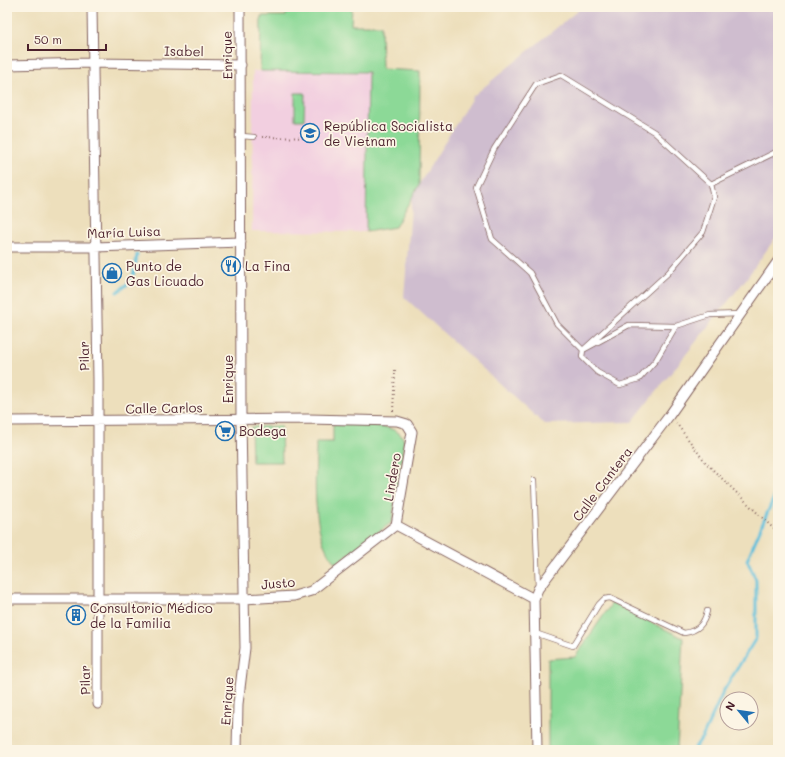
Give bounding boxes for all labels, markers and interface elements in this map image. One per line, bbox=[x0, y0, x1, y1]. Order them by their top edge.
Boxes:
scale bar bbox=[28, 26, 106, 52]
text: 50 m bbox=[34, 31, 62, 47]
street label: Enrique bbox=[218, 31, 235, 79]
street label: Isabel bbox=[164, 42, 204, 59]
place label: República Socialista de Vietnam bbox=[324, 117, 453, 149]
school or university icon: República Socialista de Vietnam bbox=[299, 122, 321, 144]
street label: María Luisa bbox=[87, 222, 161, 241]
restaurant icon: La Fina bbox=[220, 255, 242, 277]
place label: Punto de Gas Licuado bbox=[126, 257, 204, 289]
place label: La Fina bbox=[245, 257, 291, 274]
shop icon: Punto de Gas Licuado bbox=[101, 262, 123, 284]
street label: Pilar bbox=[75, 341, 92, 371]
street label: Enrique bbox=[219, 355, 236, 403]
street label: Calle Carlos bbox=[125, 398, 203, 417]
supermarket icon: Bodega bbox=[214, 420, 236, 442]
place label: Bodega bbox=[239, 422, 287, 439]
street label: Calle Cantera bbox=[568, 443, 635, 524]
street label: Lindero bbox=[379, 451, 404, 502]
street label: Justo bbox=[260, 573, 296, 592]
place label: Consultorio Médico de la Familia bbox=[90, 599, 213, 631]
building icon: Consultorio Médico de la Familia bbox=[65, 604, 87, 626]
street label: Pilar bbox=[76, 665, 93, 695]
street label: Enrique bbox=[216, 676, 237, 726]
north arrow bbox=[719, 691, 759, 731]
text: N bbox=[721, 699, 738, 713]

